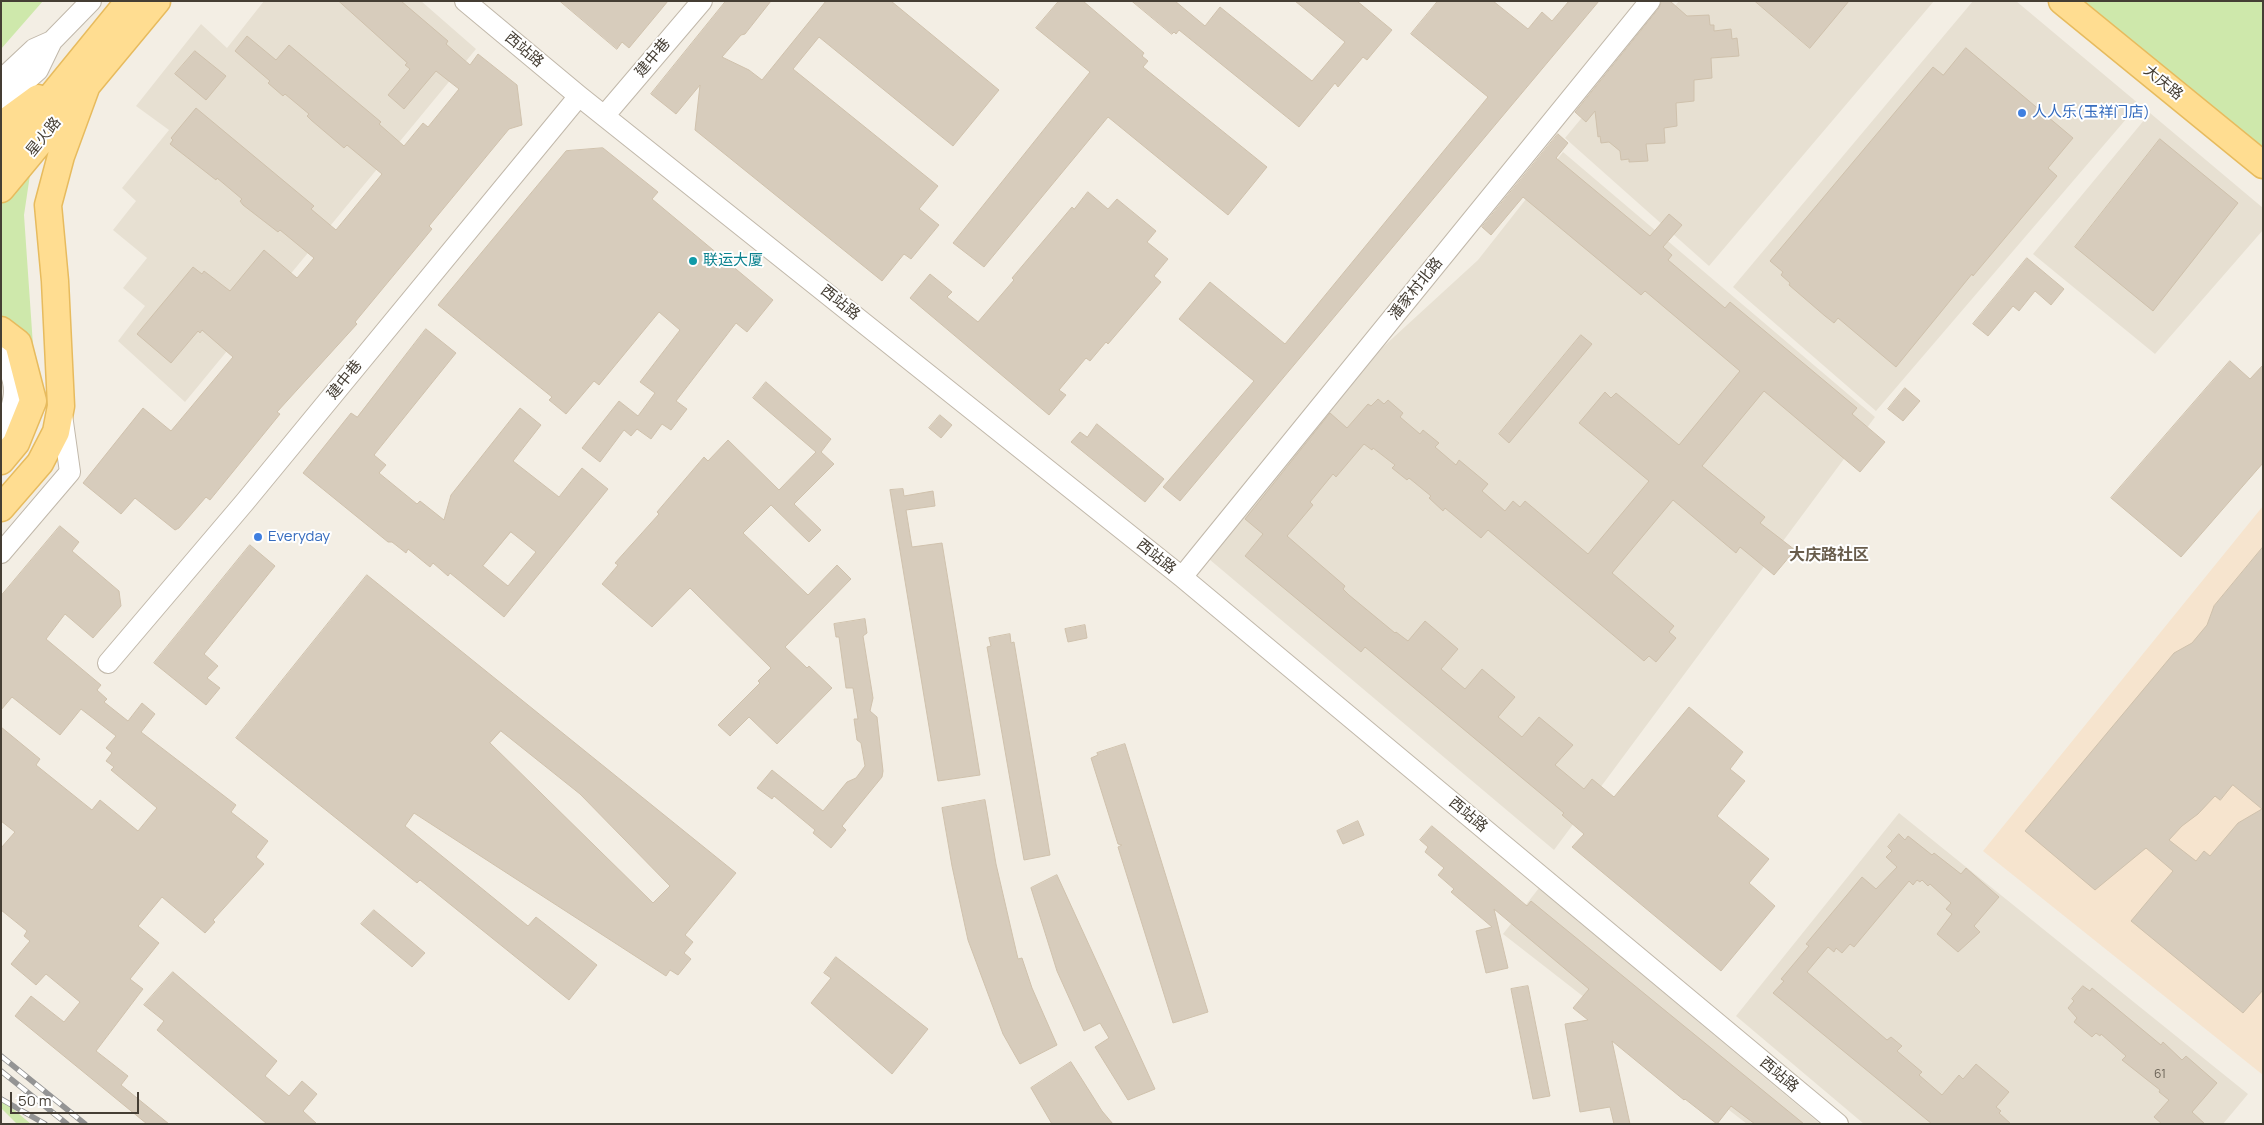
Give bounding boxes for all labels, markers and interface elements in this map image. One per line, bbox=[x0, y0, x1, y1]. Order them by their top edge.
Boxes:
street label: 西站路 bbox=[501, 29, 547, 71]
street label: 建中巷 bbox=[632, 35, 674, 81]
street label: 大庆路 bbox=[2140, 62, 2186, 104]
place label: 人人乐(玉祥门店) bbox=[2032, 104, 2150, 122]
marker: 人人乐(玉祥门店) bbox=[2016, 107, 2028, 119]
street label: 星火路 bbox=[23, 114, 65, 160]
place label: 联运大厦 bbox=[703, 252, 763, 270]
street label: 潘家村北路 bbox=[1385, 254, 1447, 324]
marker: 联运大厦 bbox=[687, 255, 699, 267]
street label: 西站路 bbox=[817, 282, 863, 324]
street label: 建中巷 bbox=[324, 357, 366, 403]
place label: Everyday bbox=[268, 528, 330, 546]
marker: Everyday bbox=[252, 531, 264, 543]
street label: 西站路 bbox=[1133, 536, 1179, 578]
district label: 大庆路社区 bbox=[1789, 546, 1869, 566]
street label: 西站路 bbox=[1445, 794, 1491, 836]
street label: 西站路 bbox=[1756, 1054, 1802, 1096]
house number: 61 bbox=[2154, 1068, 2166, 1082]
scale bar bbox=[12, 1082, 141, 1114]
text: 50 m bbox=[18, 1090, 52, 1111]

